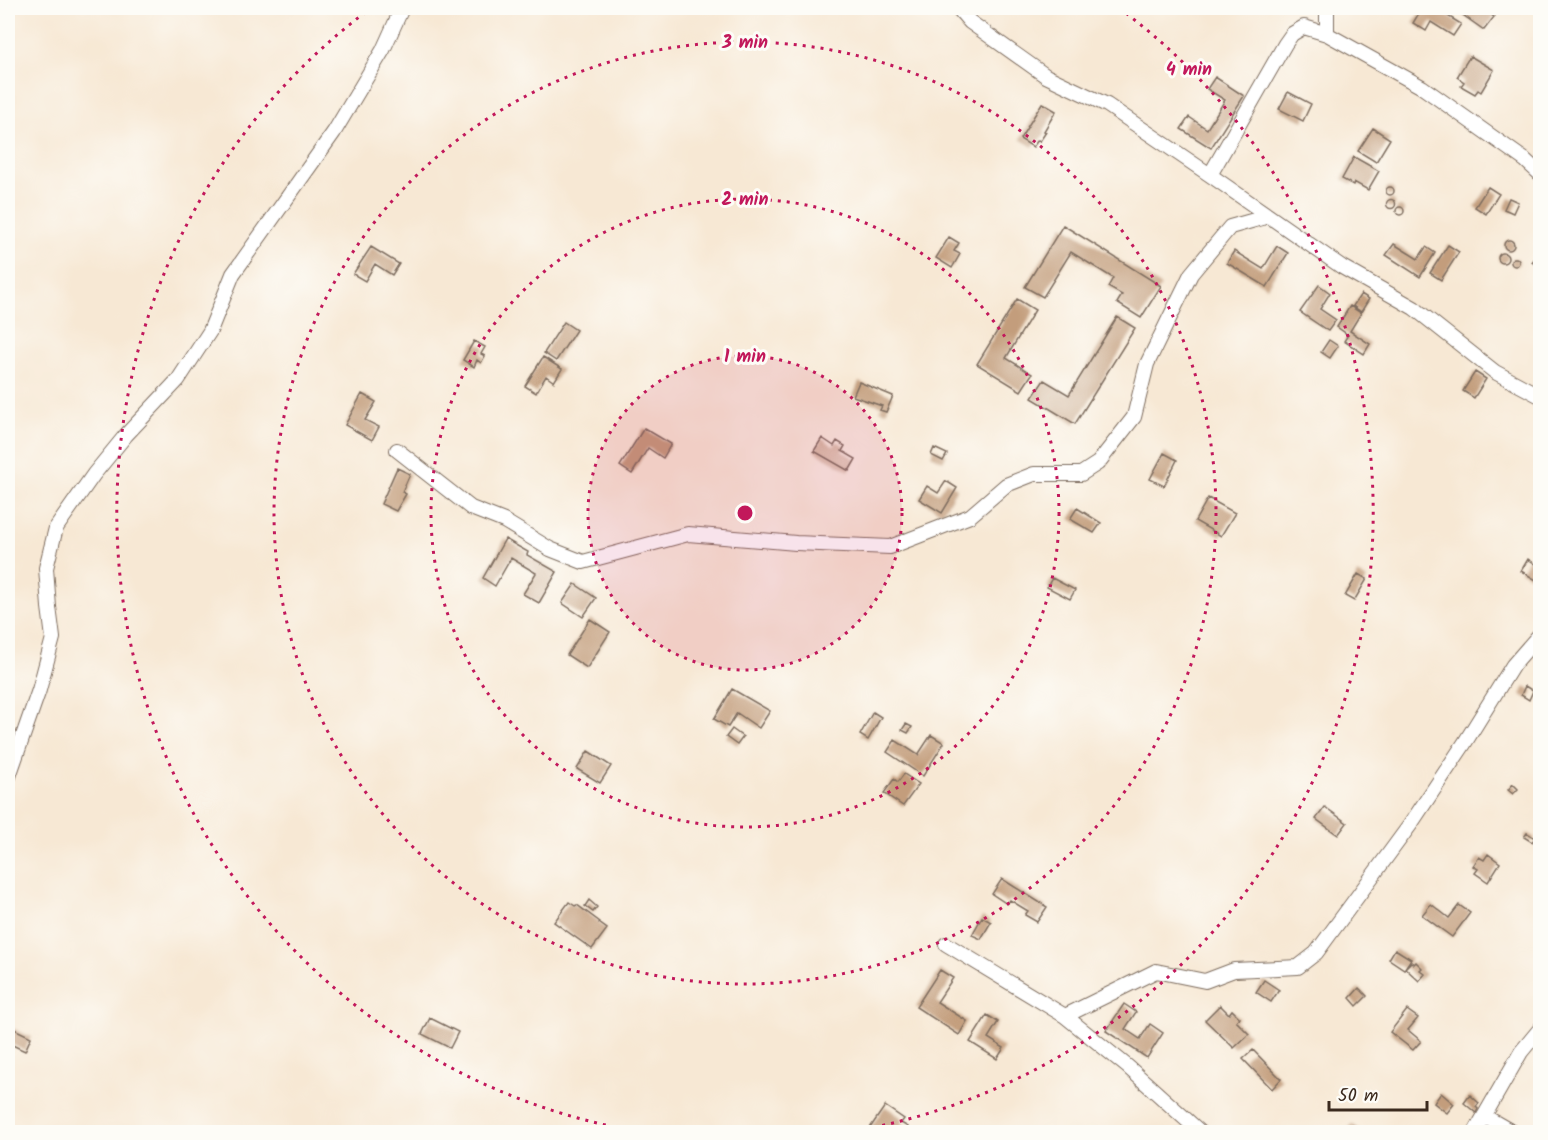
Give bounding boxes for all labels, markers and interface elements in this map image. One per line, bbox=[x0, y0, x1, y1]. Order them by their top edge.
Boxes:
text: 3 min bbox=[721, 29, 768, 58]
text: 4 min bbox=[1166, 56, 1212, 85]
text: 2 min bbox=[722, 186, 768, 215]
text: 1 min bbox=[724, 343, 766, 372]
centre of rings bbox=[735, 503, 755, 523]
scale bar bbox=[1329, 1074, 1426, 1112]
text: 50 m bbox=[1338, 1082, 1378, 1111]

